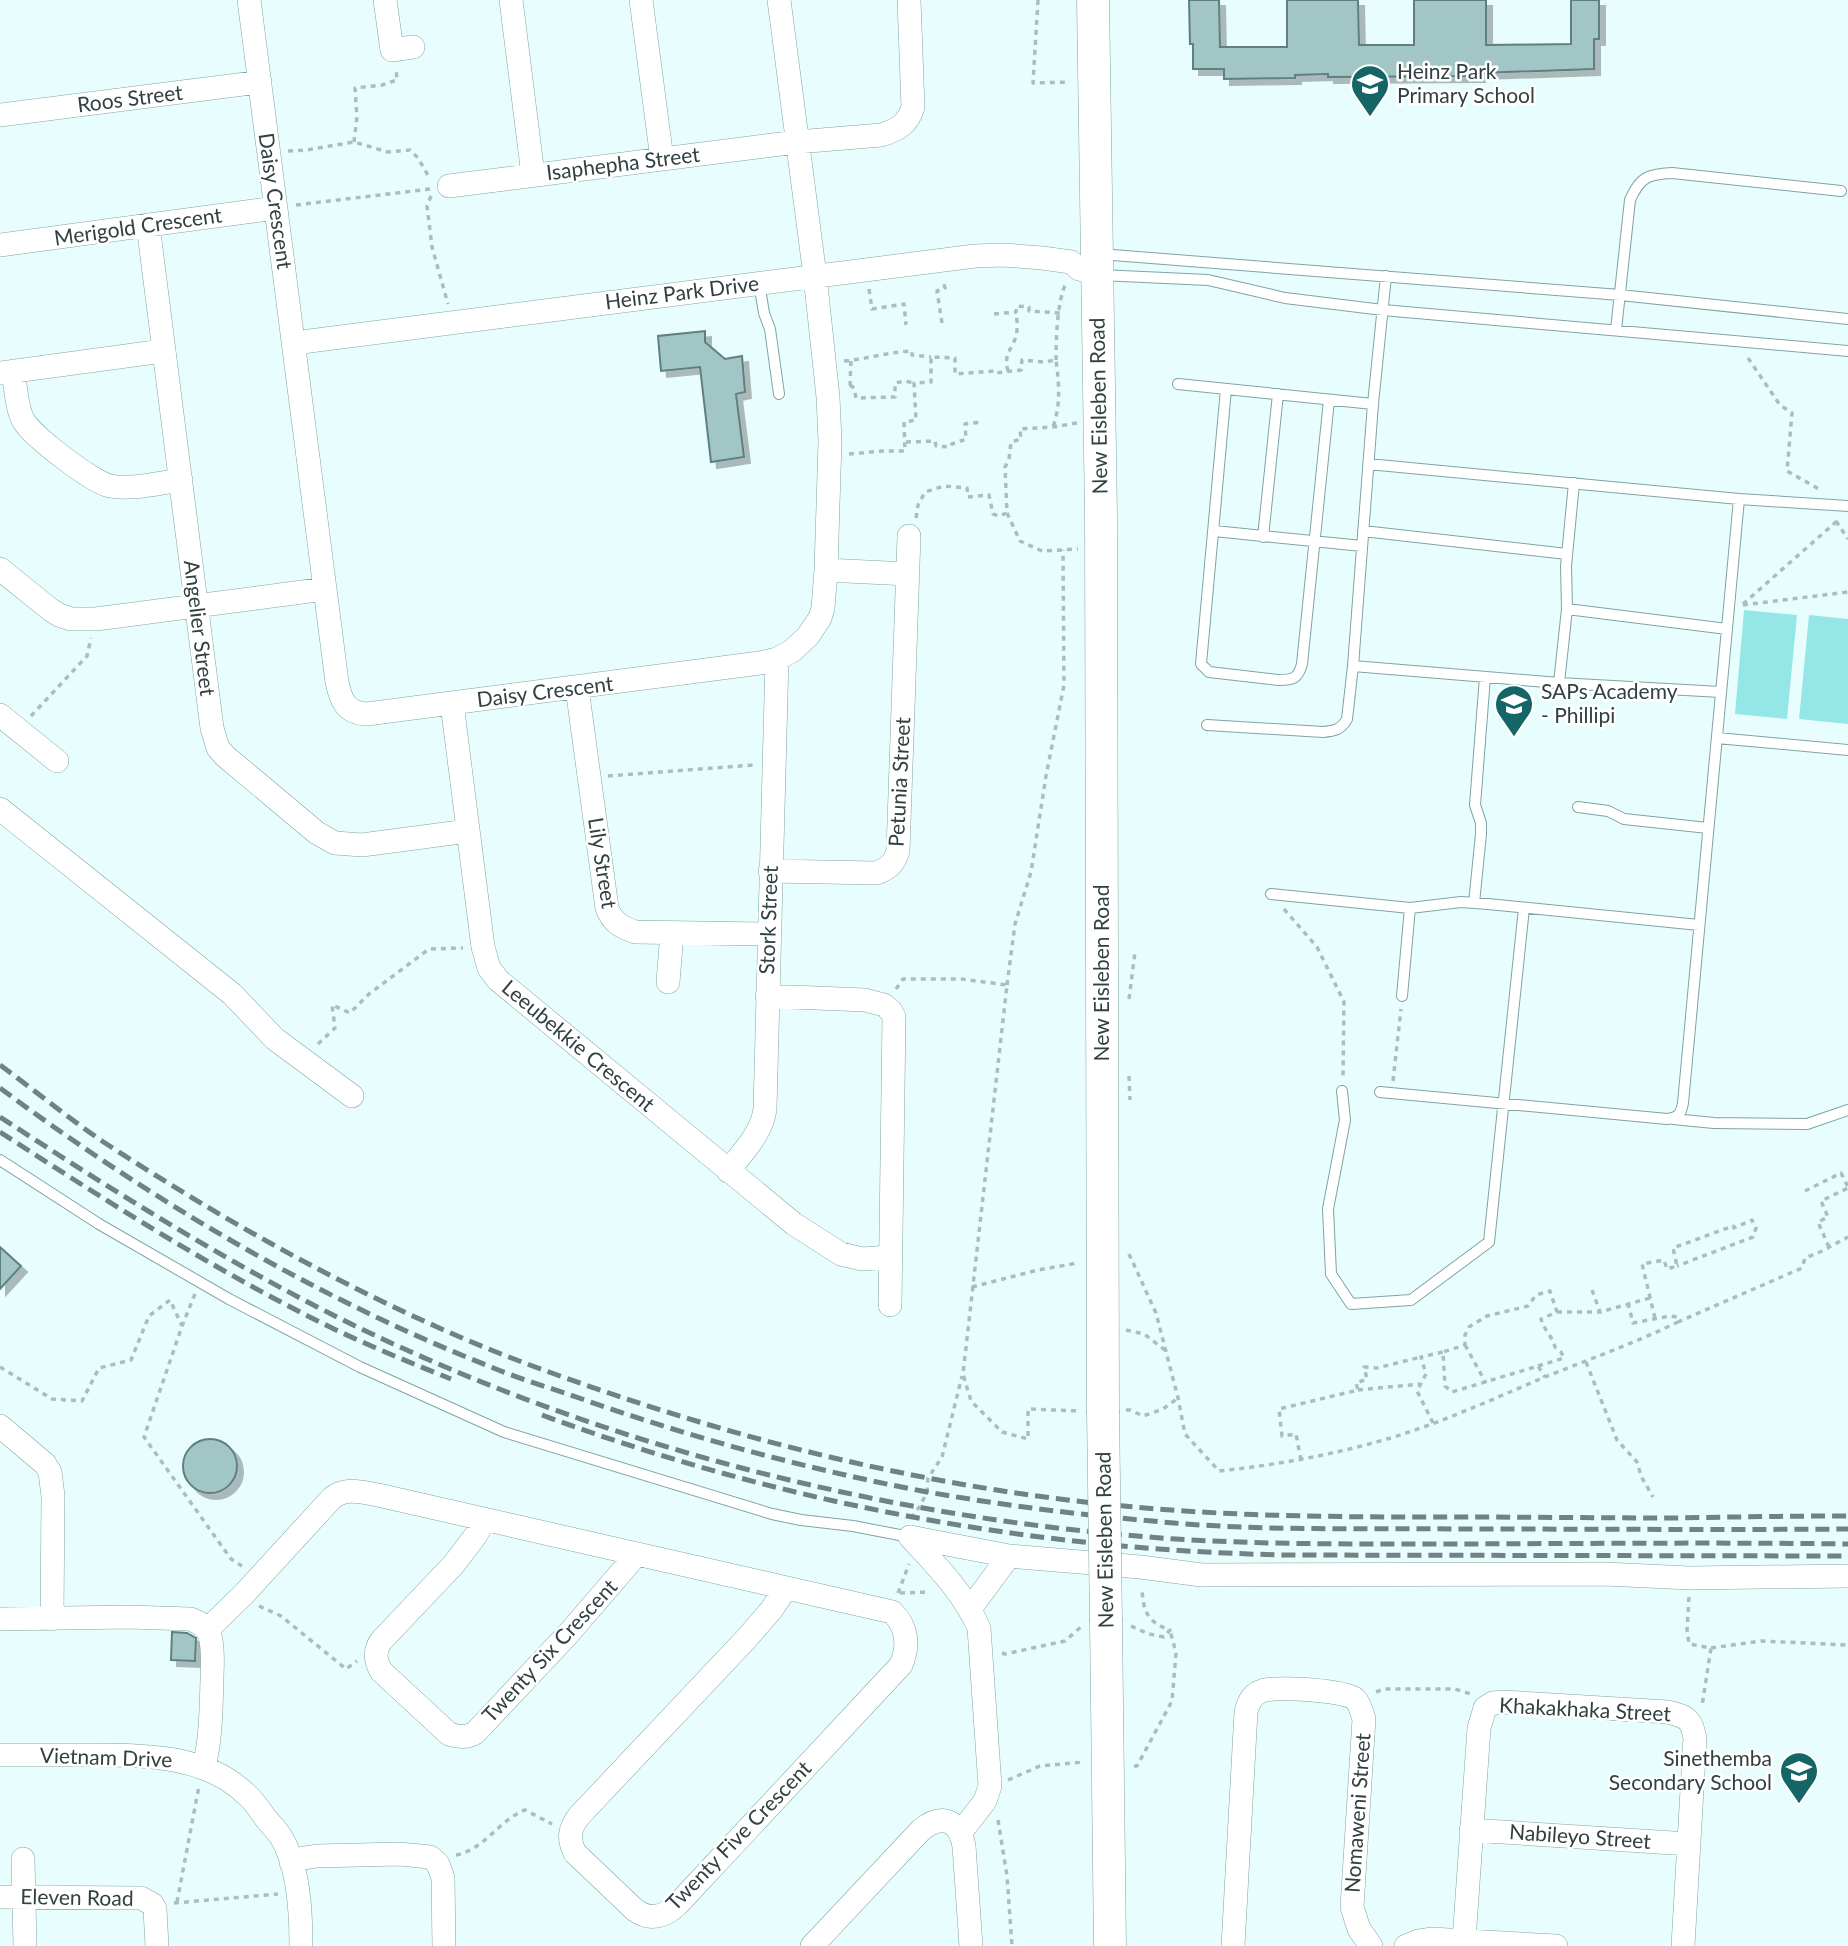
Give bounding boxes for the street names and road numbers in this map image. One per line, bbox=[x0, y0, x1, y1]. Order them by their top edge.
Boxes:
street label: Roos Street bbox=[76, 79, 184, 116]
street label: Daisy Crescent bbox=[255, 131, 298, 271]
street label: Isaphepha Street bbox=[545, 141, 701, 184]
street label: Merigold Crescent bbox=[52, 201, 224, 250]
street label: Heinz Park Drive bbox=[603, 270, 760, 313]
street label: New Eisleben Road bbox=[1083, 317, 1112, 495]
street label: Angelier Street bbox=[180, 558, 221, 698]
street label: Daisy Crescent bbox=[475, 670, 615, 711]
street label: Petunia Street bbox=[883, 716, 914, 848]
street label: Lily Street bbox=[584, 815, 623, 910]
street label: Stork Street bbox=[753, 864, 782, 975]
street label: New Eisleben Road bbox=[1088, 885, 1113, 1061]
street label: Leeubekkie Crescent bbox=[498, 974, 661, 1116]
street label: New Eisleben Road bbox=[1089, 1451, 1118, 1629]
street label: Twenty Six Crescent bbox=[476, 1573, 622, 1727]
street label: Khakakhaka Street bbox=[1499, 1692, 1672, 1726]
street label: Nomaweni Street bbox=[1338, 1732, 1375, 1894]
street label: Vietnam Drive bbox=[39, 1742, 173, 1771]
street label: Twenty Five Crescent bbox=[660, 1755, 816, 1915]
street label: Nabileyo Street bbox=[1508, 1818, 1652, 1853]
street label: Eleven Road bbox=[20, 1883, 134, 1910]

